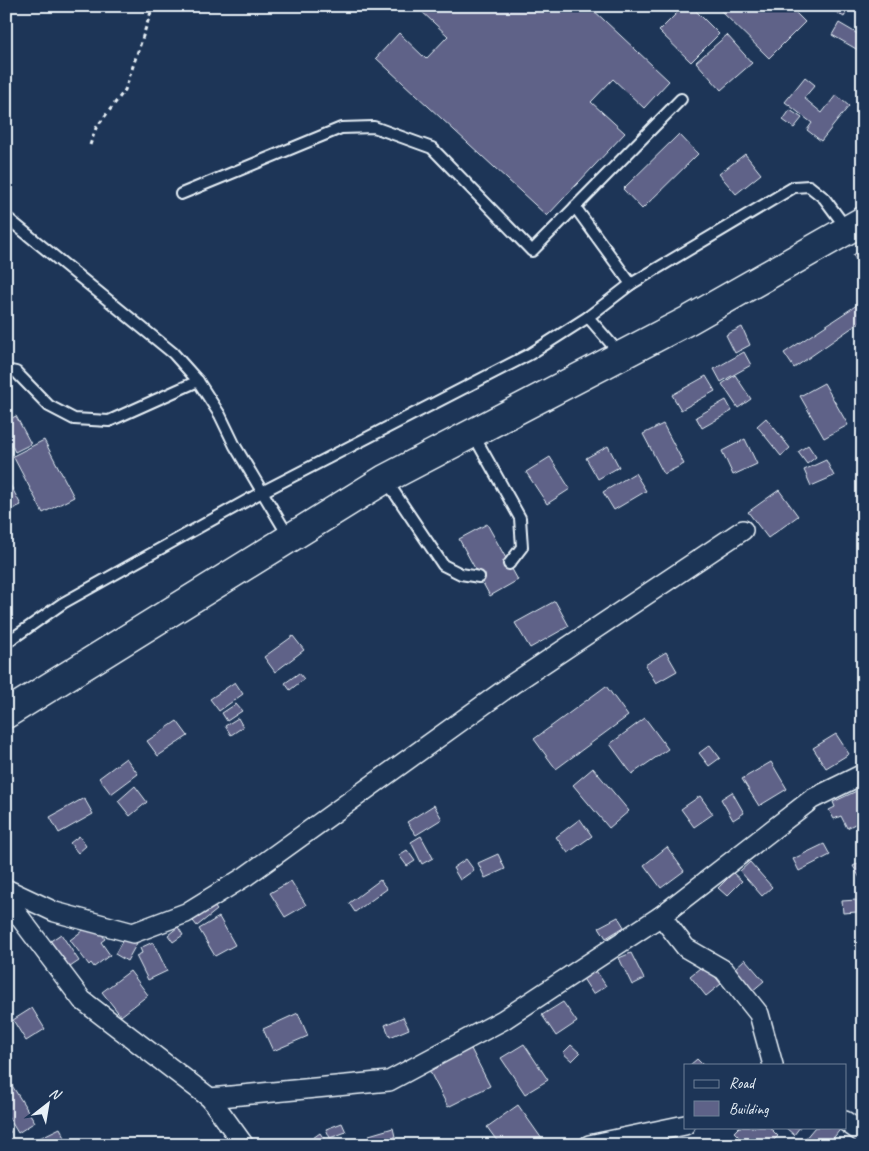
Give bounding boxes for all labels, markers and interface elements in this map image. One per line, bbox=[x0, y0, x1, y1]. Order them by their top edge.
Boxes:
legend bbox=[684, 1064, 846, 1128]
text: Road bbox=[729, 1074, 756, 1093]
north arrow bbox=[22, 1078, 72, 1128]
text: N bbox=[46, 1084, 65, 1104]
text: Building bbox=[729, 1100, 769, 1119]

